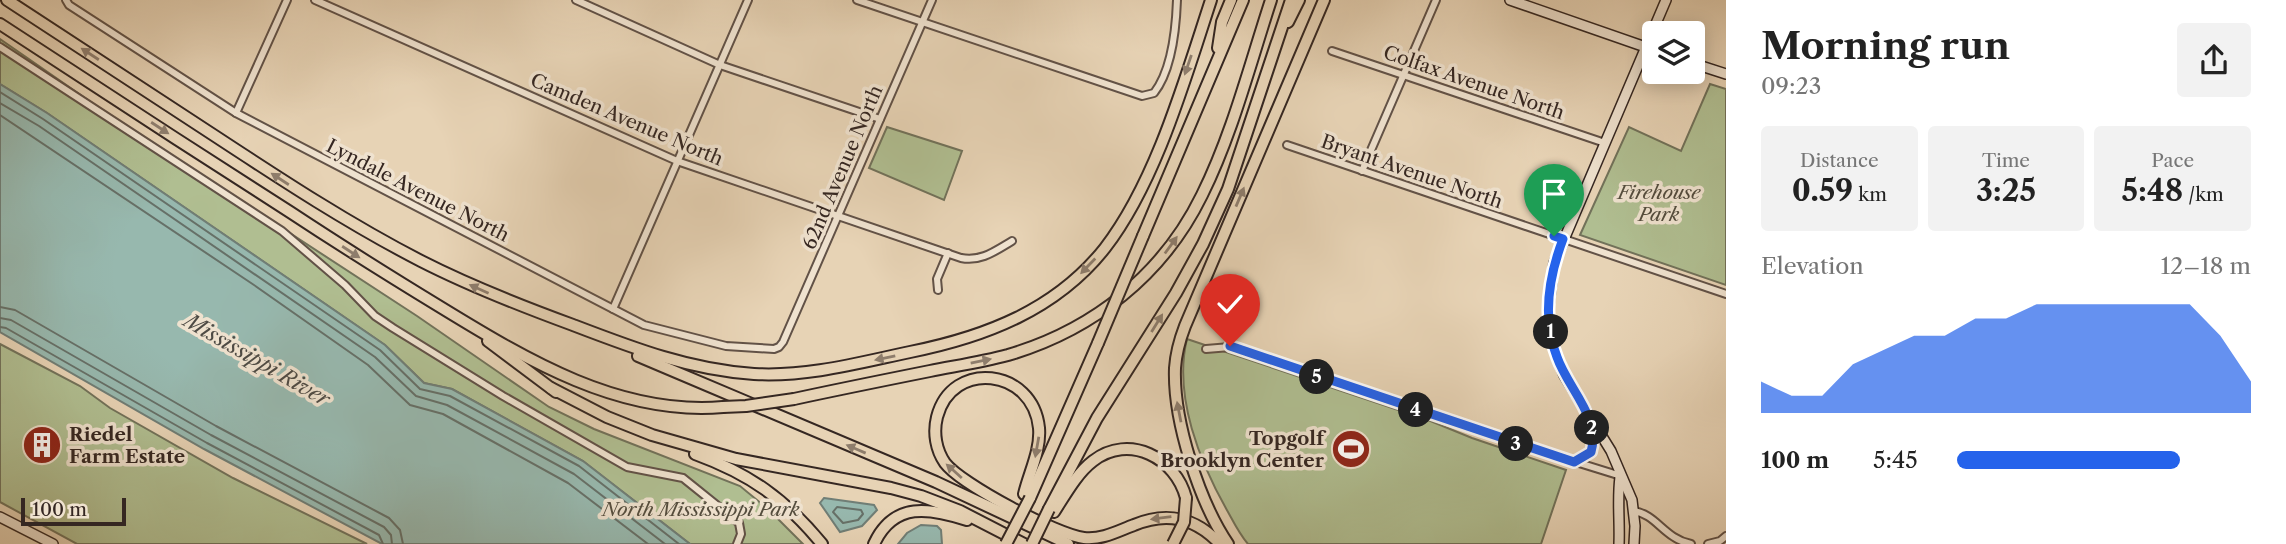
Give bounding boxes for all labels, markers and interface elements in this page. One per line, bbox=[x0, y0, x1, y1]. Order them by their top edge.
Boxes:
map controls bbox=[1642, 21, 1705, 84]
button: layers bbox=[1642, 21, 1705, 84]
text: Morning run bbox=[1761, 22, 2010, 69]
button: share bbox=[2177, 23, 2251, 97]
street label: Colfax Avenue North bbox=[1380, 41, 1567, 124]
one-way arrow bbox=[80, 48, 100, 61]
one-way arrow bbox=[1183, 54, 1194, 75]
street label: Camden Avenue North bbox=[527, 68, 727, 170]
text: 09:23 bbox=[1761, 72, 1821, 100]
street label: 62nd Avenue North bbox=[798, 82, 887, 253]
one-way arrow bbox=[150, 121, 169, 134]
street label: Bryant Avenue North bbox=[1318, 130, 1506, 213]
street label: Lyndale Avenue North bbox=[322, 134, 513, 247]
text: Distance bbox=[1800, 149, 1879, 172]
text: Time bbox=[1982, 149, 2030, 172]
text: Pace bbox=[2151, 149, 2194, 172]
pin bbox=[1524, 164, 1584, 236]
text: 0.59 bbox=[1792, 172, 1853, 209]
text: 3:25 bbox=[1976, 172, 2036, 209]
text: 5:48 bbox=[2122, 172, 2183, 209]
one-way arrow bbox=[271, 173, 290, 186]
icon: arrive bbox=[1535, 175, 1573, 213]
park label: Firehouse Park bbox=[1616, 181, 1701, 226]
text: km bbox=[1853, 183, 1887, 206]
text: /km bbox=[2183, 183, 2224, 206]
one-way arrow bbox=[1235, 187, 1246, 208]
one-way arrow bbox=[1164, 236, 1178, 254]
one-way arrow bbox=[341, 245, 360, 258]
text: Elevation bbox=[1761, 252, 1864, 280]
text: 12–18 m bbox=[2160, 252, 2251, 280]
one-way arrow bbox=[1080, 258, 1096, 274]
pin bbox=[1200, 274, 1260, 346]
one-way arrow bbox=[469, 283, 489, 295]
icon: check bbox=[1211, 285, 1249, 323]
water label: Mississippi River bbox=[177, 306, 336, 412]
one-way arrow bbox=[1150, 313, 1163, 333]
pin: 1 bbox=[1534, 314, 1568, 350]
text: 1 bbox=[1546, 320, 1555, 343]
one-way arrow bbox=[874, 352, 896, 363]
one-way arrow bbox=[970, 355, 992, 366]
pin: 5 bbox=[1300, 360, 1334, 394]
text: 5 bbox=[1311, 365, 1322, 388]
pin: 4 bbox=[1398, 392, 1434, 428]
text: 4 bbox=[1410, 398, 1421, 421]
one-way arrow bbox=[1174, 401, 1185, 423]
pin: 2 bbox=[1574, 410, 1610, 446]
text: 2 bbox=[1586, 416, 1597, 439]
place label: Riedel Farm Estate bbox=[69, 423, 185, 468]
building icon: Riedel Farm Estate bbox=[21, 424, 63, 466]
pin: 3 bbox=[1498, 426, 1534, 462]
place label: Topgolf Brooklyn Center bbox=[1160, 427, 1327, 472]
sports icon: Topgolf Brooklyn Center bbox=[1330, 428, 1372, 470]
text: 3 bbox=[1510, 432, 1521, 455]
one-way arrow bbox=[1031, 436, 1042, 458]
one-way arrow bbox=[846, 443, 867, 454]
text: 100 m bbox=[1761, 446, 1829, 474]
text: 5:45 bbox=[1873, 446, 1918, 474]
one-way arrow bbox=[945, 463, 963, 479]
scale bar bbox=[21, 495, 126, 527]
text: 100 m bbox=[32, 498, 87, 521]
park label: North Mississippi Park bbox=[600, 498, 800, 521]
one-way arrow bbox=[1150, 513, 1172, 524]

